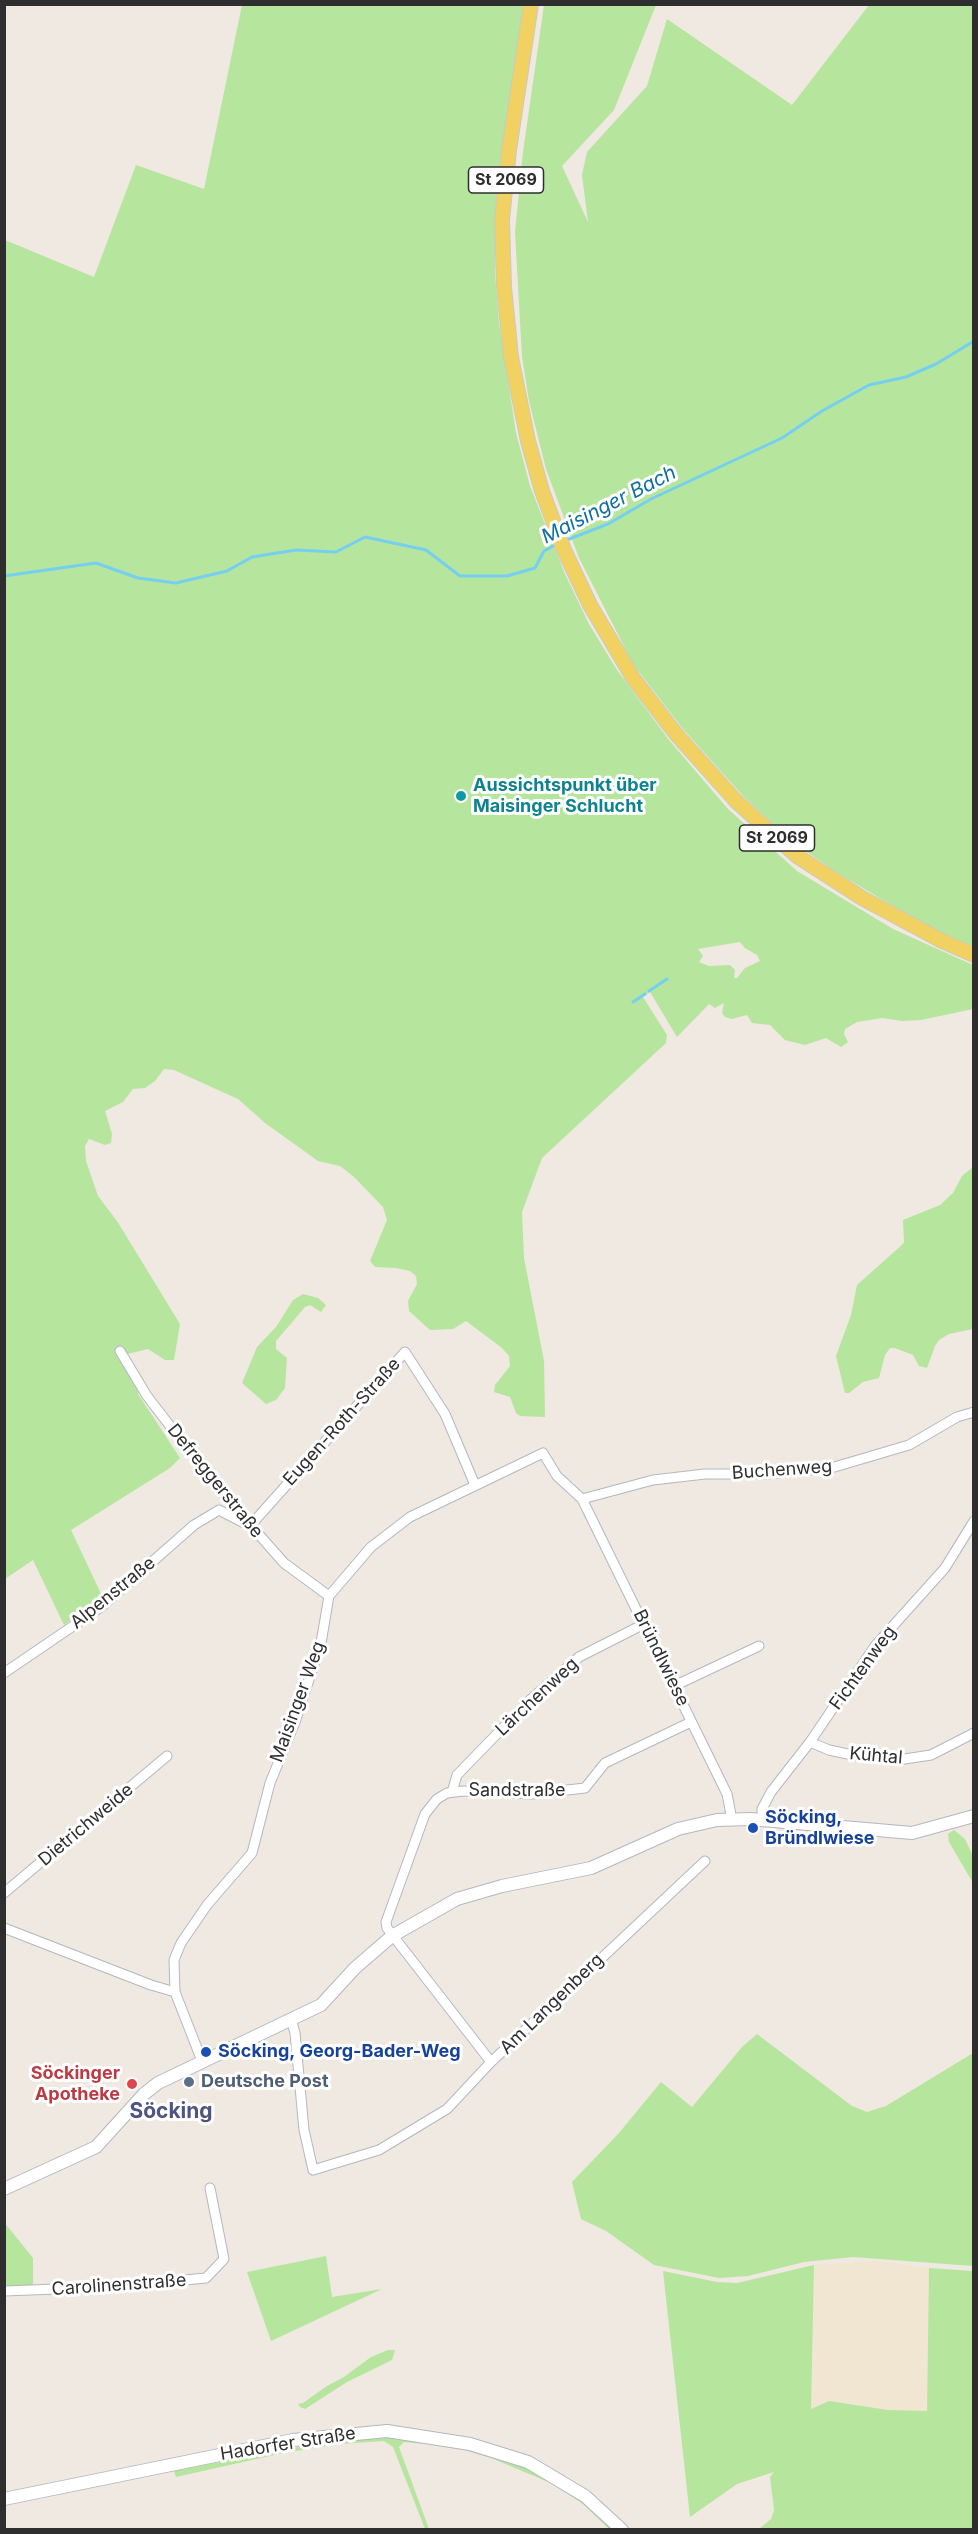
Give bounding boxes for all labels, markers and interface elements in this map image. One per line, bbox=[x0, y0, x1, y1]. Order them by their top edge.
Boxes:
road number: St 2069 bbox=[468, 167, 544, 193]
water label: Maisinger Bach bbox=[538, 461, 680, 549]
place label: Aussichtspunkt über Maisinger Schlucht bbox=[473, 775, 657, 818]
marker: Aussichtspunkt über Maisinger Schlucht bbox=[454, 789, 468, 803]
road number: St 2069 bbox=[740, 825, 814, 851]
street label: Eugen-Roth-Straße bbox=[279, 1354, 405, 1490]
street label: Defreggerstraße bbox=[162, 1420, 268, 1542]
street label: Buchenweg bbox=[731, 1456, 833, 1484]
street label: Alpenstraße bbox=[66, 1552, 160, 1634]
street label: Bründlwiese bbox=[628, 1606, 694, 1710]
street label: Fichtenweg bbox=[825, 1622, 901, 1714]
street label: Maisinger Weg bbox=[266, 1639, 330, 1765]
street label: Lärchenweg bbox=[491, 1653, 583, 1741]
street label: Kühtal bbox=[849, 1743, 903, 1769]
street label: Dietrichweide bbox=[34, 1779, 138, 1871]
street label: Sandstraße bbox=[468, 1780, 566, 1802]
place label: Söcking, Bründlwiese bbox=[765, 1807, 875, 1850]
marker: Söcking, Bründlwiese bbox=[746, 1821, 760, 1835]
street label: Am Langenberg bbox=[496, 1949, 608, 2059]
place label: Söcking, Georg-Bader-Weg bbox=[218, 2041, 461, 2063]
marker: Söcking, Georg-Bader-Weg bbox=[199, 2045, 213, 2059]
place label: Söckinger Apotheke bbox=[31, 2063, 120, 2106]
place label: Deutsche Post bbox=[201, 2071, 328, 2093]
marker: Deutsche Post bbox=[182, 2075, 196, 2089]
marker: Söckinger Apotheke bbox=[125, 2077, 139, 2091]
district label: Söcking bbox=[129, 2099, 213, 2125]
street label: Carolinenstraße bbox=[51, 2270, 187, 2300]
street label: Hadorfer Straße bbox=[219, 2423, 357, 2465]

